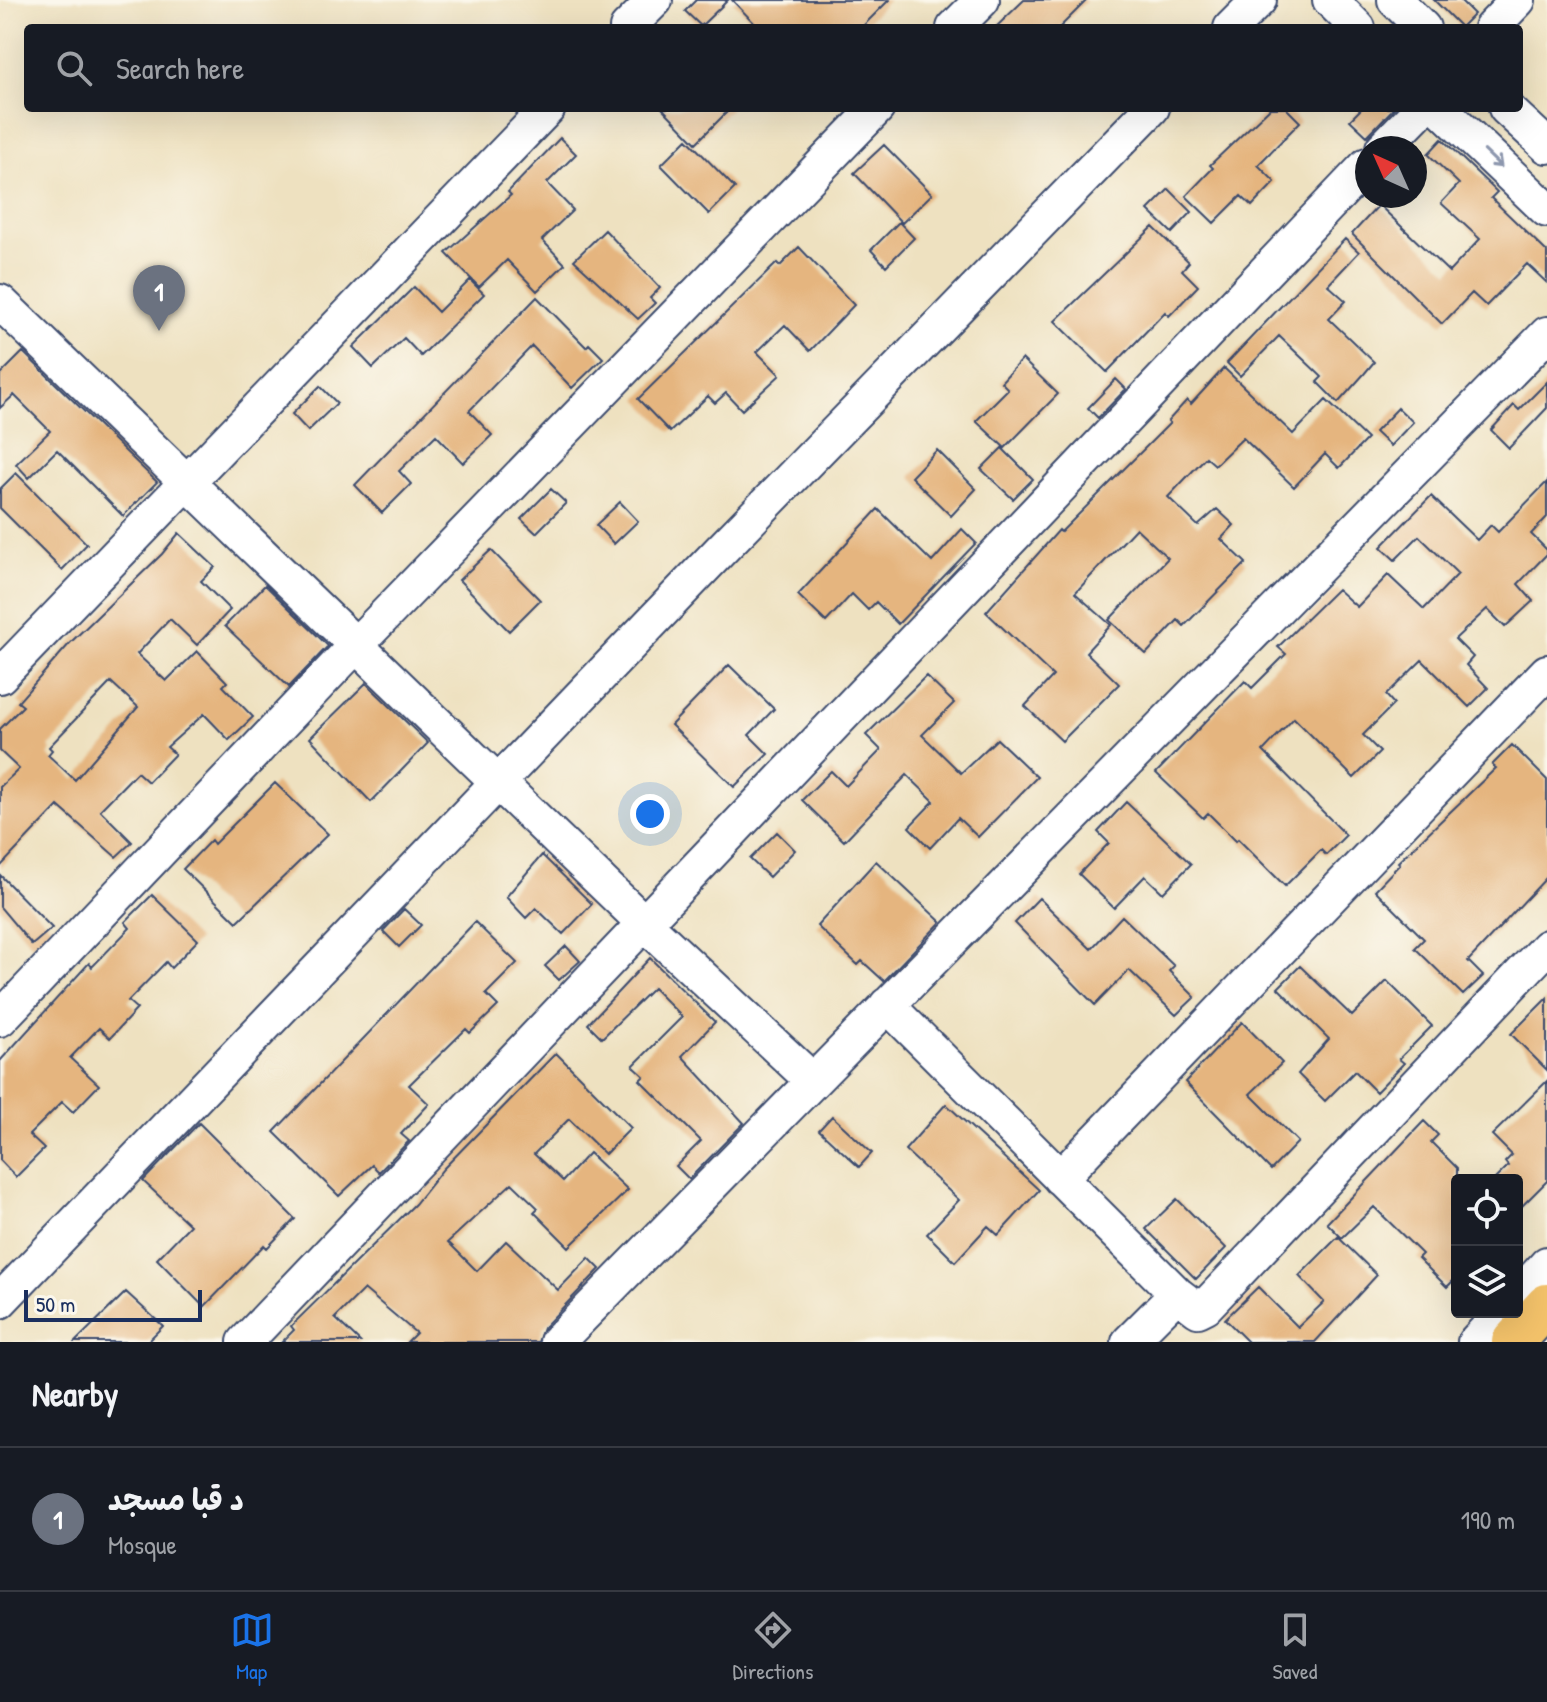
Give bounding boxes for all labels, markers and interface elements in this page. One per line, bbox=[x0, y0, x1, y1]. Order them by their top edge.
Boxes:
search box bbox=[24, 24, 1523, 112]
icon: search bbox=[52, 46, 96, 90]
text: Search here bbox=[116, 48, 244, 88]
north arrow bbox=[1355, 136, 1427, 208]
one-way arrow bbox=[1483, 149, 1503, 168]
pin: 1 bbox=[133, 265, 185, 331]
your location bbox=[630, 794, 670, 834]
map controls bbox=[1451, 1174, 1523, 1318]
button: locate bbox=[1451, 1174, 1523, 1246]
button: layers bbox=[1451, 1246, 1523, 1318]
scale bar bbox=[24, 1286, 202, 1322]
text: 50 m bbox=[36, 1289, 75, 1319]
text: Nearby bbox=[32, 1371, 118, 1417]
text: د قبا مسجد bbox=[108, 1479, 244, 1519]
text: 1 bbox=[53, 1502, 63, 1537]
text: 190 m bbox=[1461, 1502, 1515, 1537]
text: Mosque bbox=[108, 1527, 177, 1562]
tab: Map bbox=[230, 1608, 274, 1686]
tab: Directions bbox=[733, 1608, 814, 1686]
tab: Saved bbox=[1273, 1608, 1317, 1686]

